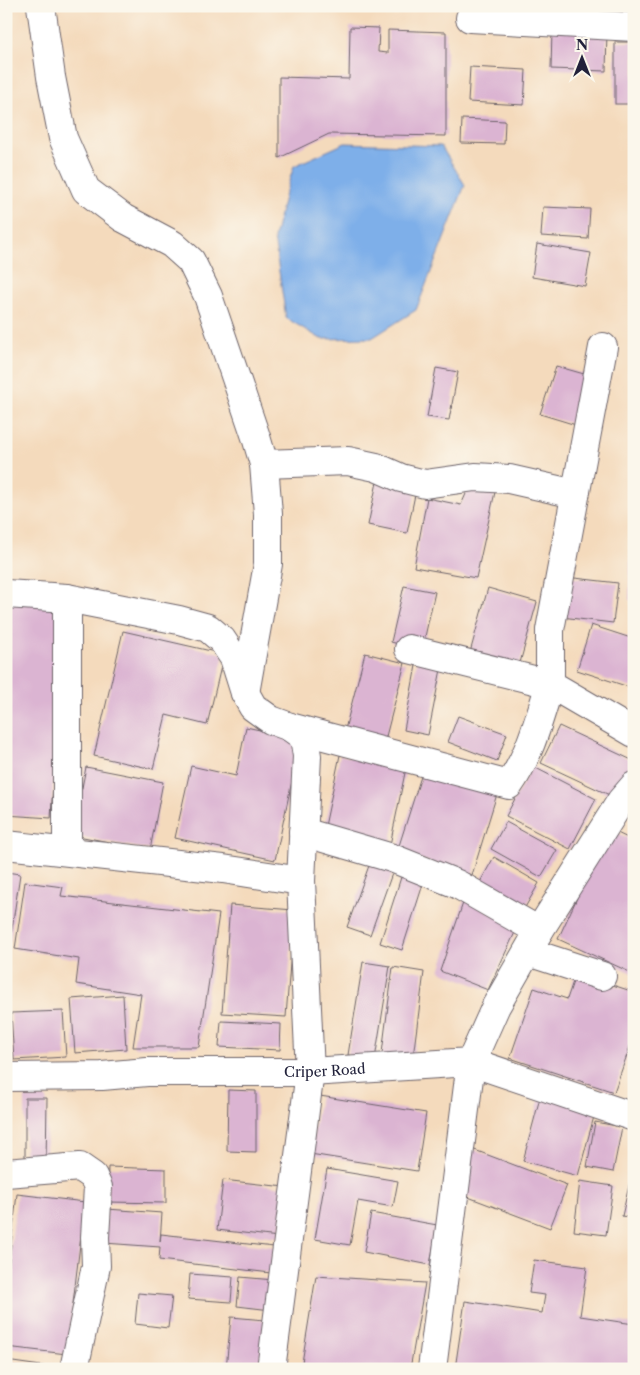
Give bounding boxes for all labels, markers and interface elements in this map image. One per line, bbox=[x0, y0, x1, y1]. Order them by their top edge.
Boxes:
north arrow bbox=[558, 32, 608, 82]
text: N bbox=[576, 36, 588, 54]
street label: Criper Road bbox=[284, 1060, 366, 1081]

